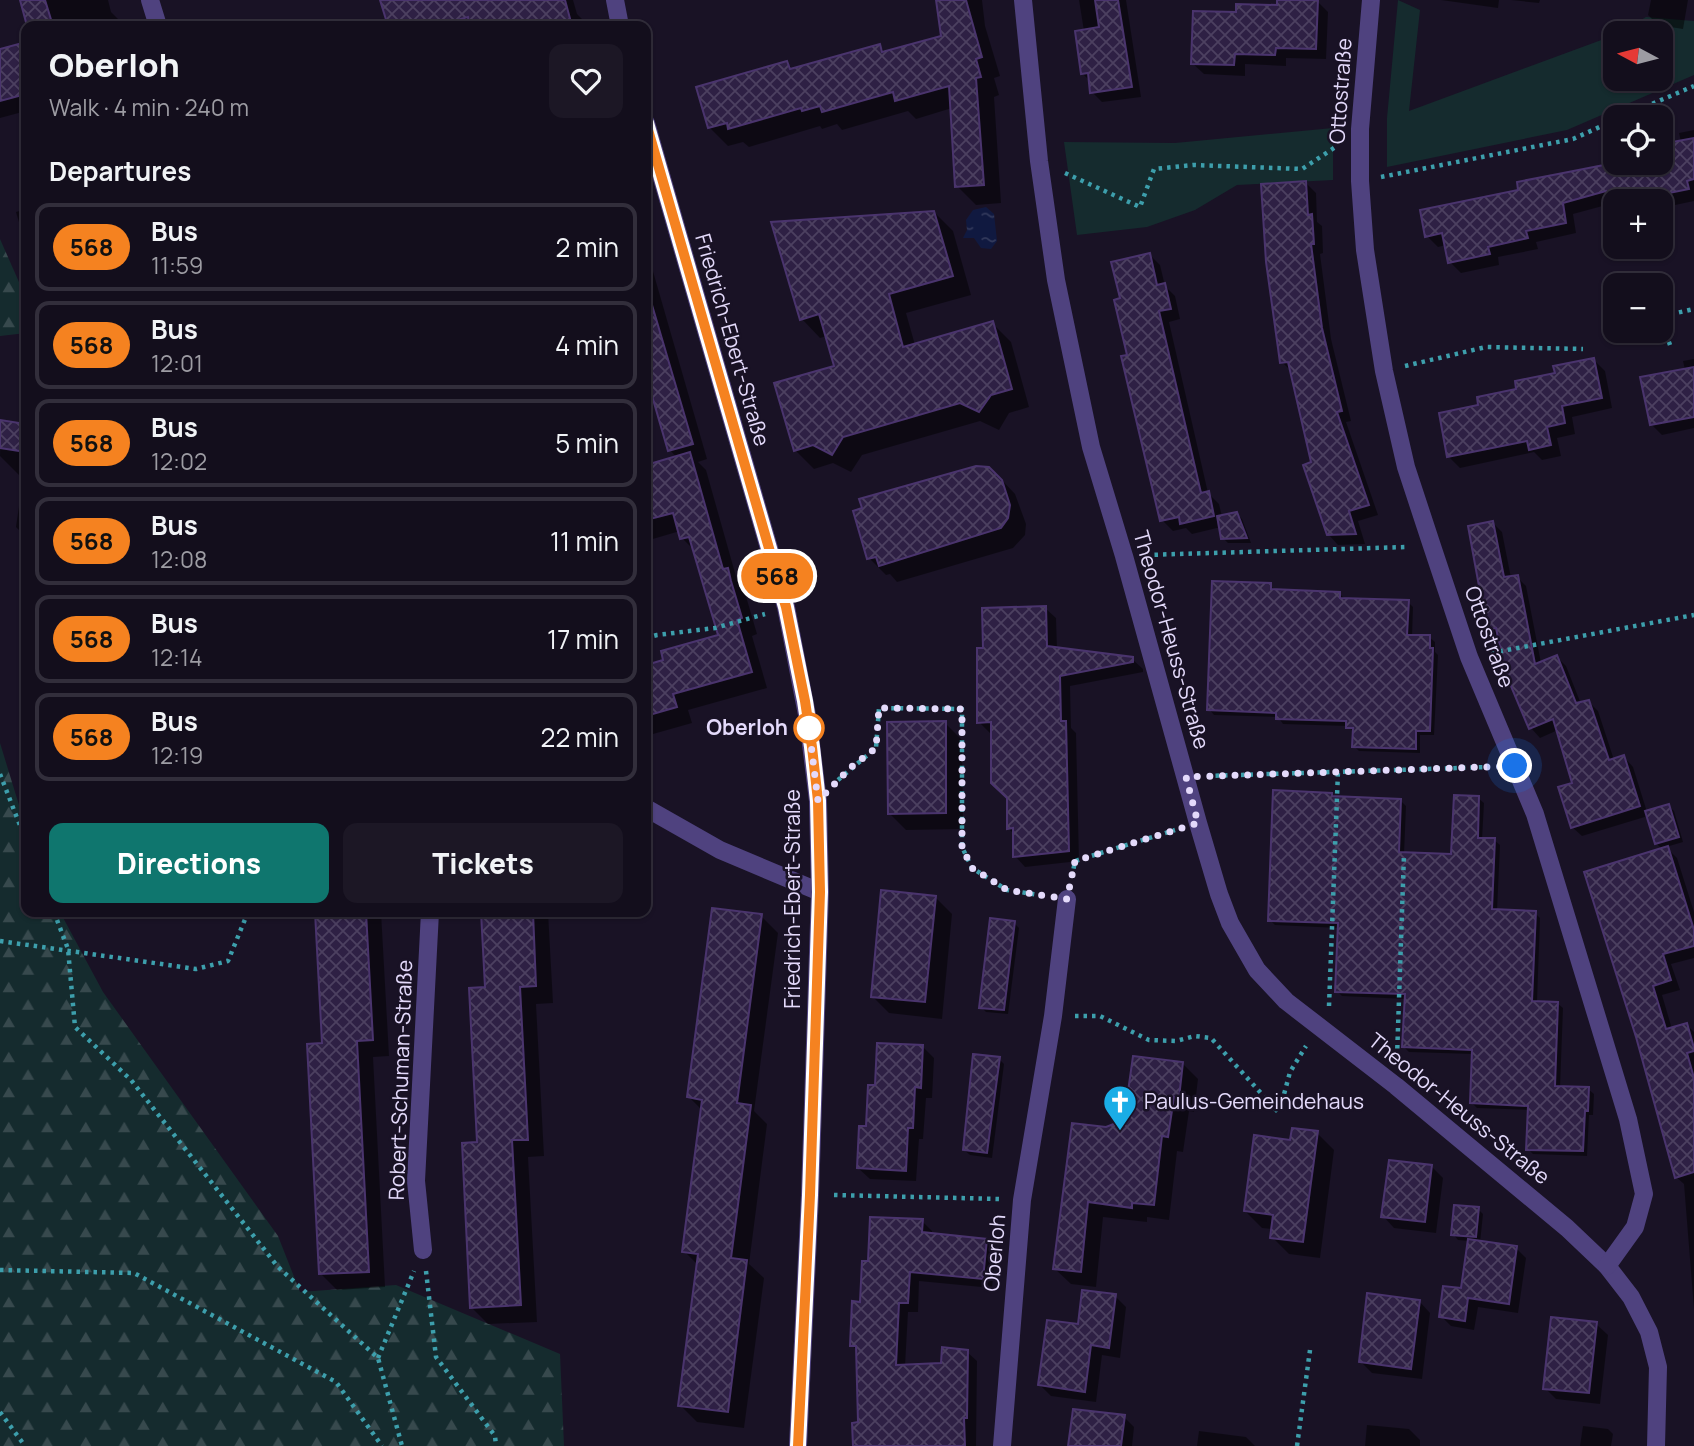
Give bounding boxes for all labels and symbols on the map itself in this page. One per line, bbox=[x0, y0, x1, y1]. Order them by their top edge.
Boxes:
north arrow bbox=[1603, 21, 1673, 91]
street label: Ottostraße bbox=[1322, 37, 1358, 145]
street label: Friedrich-Ebert-Straße bbox=[689, 230, 777, 449]
street label: Theodor-Heuss-Straße bbox=[1127, 527, 1217, 752]
line badge: 568 bbox=[737, 553, 817, 599]
street label: Ottostraße bbox=[1459, 582, 1521, 691]
place label: Oberloh bbox=[706, 713, 788, 741]
marker: Oberloh bbox=[794, 713, 824, 743]
your location bbox=[1497, 748, 1532, 783]
street label: Friedrich-Ebert-Straße bbox=[778, 789, 806, 1009]
street label: Robert-Schuman-Straße bbox=[382, 959, 418, 1201]
street label: Theodor-Heuss-Straße bbox=[1363, 1026, 1556, 1190]
church icon: Paulus-Gemeindehaus bbox=[1101, 1083, 1139, 1132]
place label: Paulus-Gemeindehaus bbox=[1144, 1087, 1364, 1115]
street label: Oberloh bbox=[977, 1213, 1011, 1293]

